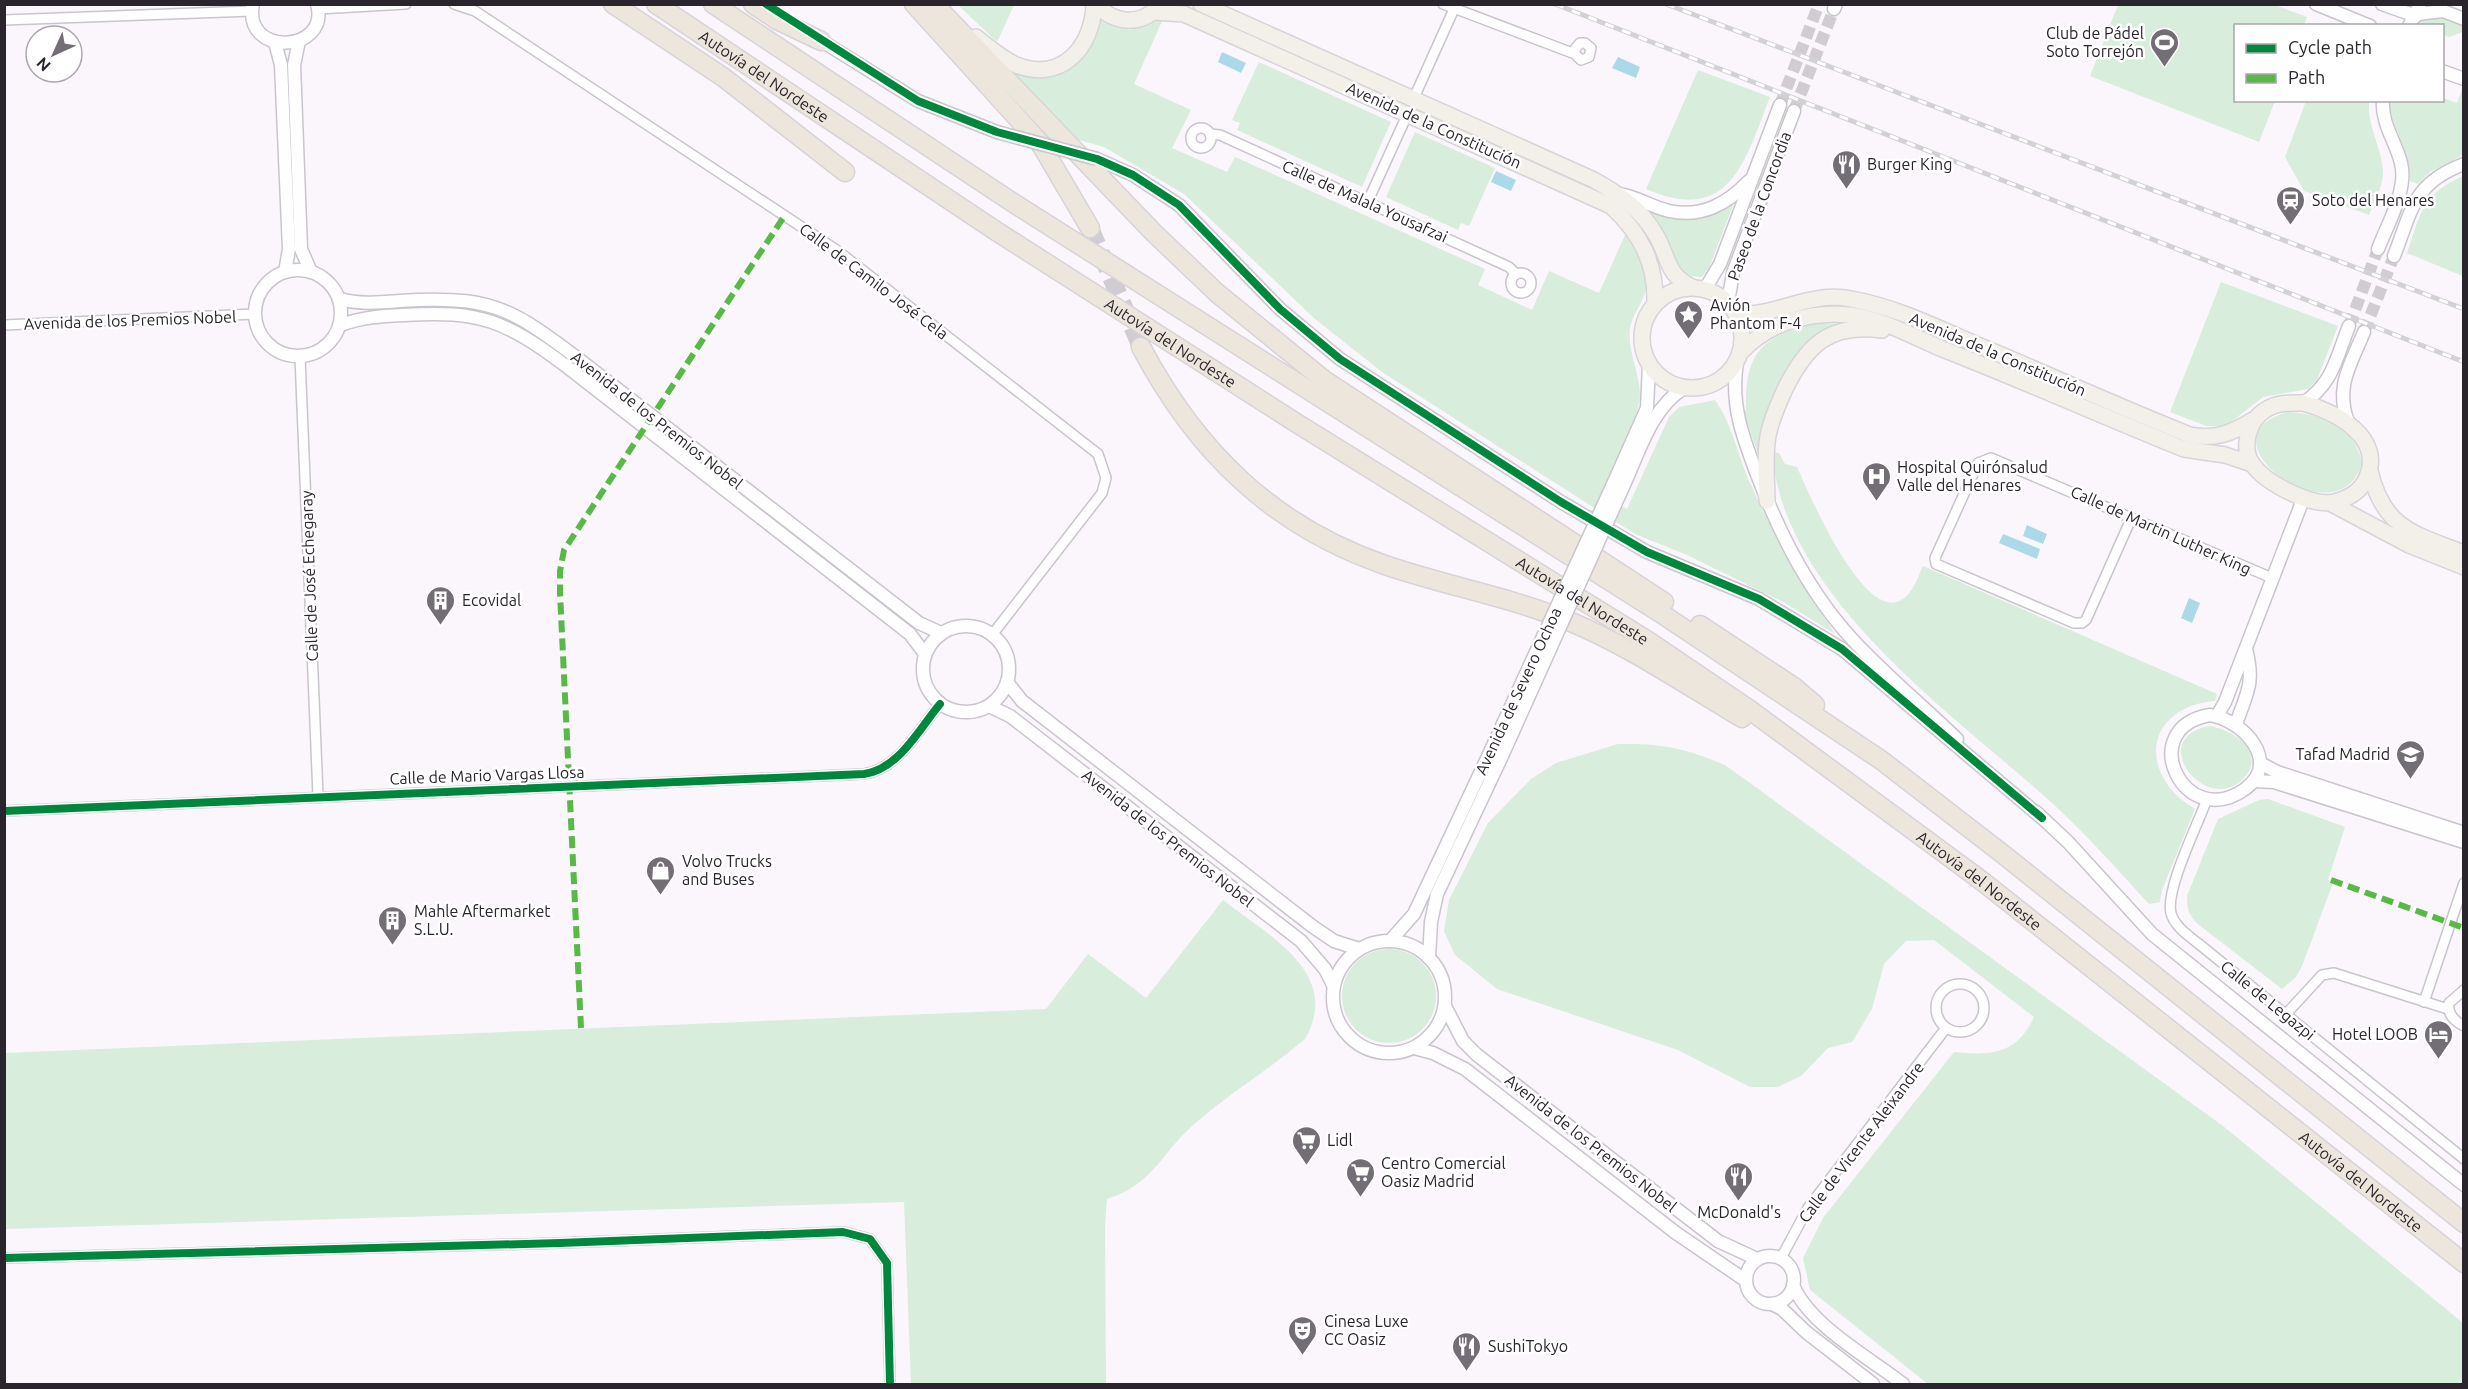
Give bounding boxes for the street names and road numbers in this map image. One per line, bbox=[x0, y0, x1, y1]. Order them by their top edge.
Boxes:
street label: Autovía del Nordeste bbox=[696, 26, 832, 126]
street label: Avenida de la Constitución bbox=[1344, 78, 1524, 172]
street label: Paseo de la Concordia bbox=[1724, 129, 1794, 283]
street label: Calle de Malala Yousafzai bbox=[1279, 156, 1451, 246]
street label: Calle de Camilo José Cela bbox=[796, 219, 952, 343]
street label: Autovía del Nordeste bbox=[1102, 294, 1239, 391]
street label: Avenida de los Premios Nobel bbox=[24, 307, 236, 333]
street label: Avenida de la Constitución bbox=[1907, 309, 2089, 399]
street label: Avenida de los Premios Nobel bbox=[568, 348, 746, 492]
street label: Calle de Martin Luther King bbox=[2068, 482, 2254, 578]
street label: Calle de José Echegaray bbox=[297, 490, 321, 662]
street label: Autovía del Nordeste bbox=[1513, 553, 1652, 648]
street label: Avenida de Severo Ochoa bbox=[1471, 605, 1565, 777]
street label: Calle de Mario Vargas Llosa bbox=[389, 763, 585, 787]
street label: Avenida de los Premios Nobel bbox=[1079, 766, 1257, 910]
street label: Autovía del Nordeste bbox=[1914, 827, 2045, 934]
street label: Calle de Legazpi bbox=[2217, 957, 2319, 1043]
street label: Calle de Vicente Aleixandre bbox=[1795, 1058, 1927, 1226]
street label: Avenida de los Premios Nobel bbox=[1502, 1071, 1680, 1215]
street label: Autovía del Nordeste bbox=[2296, 1127, 2426, 1236]

